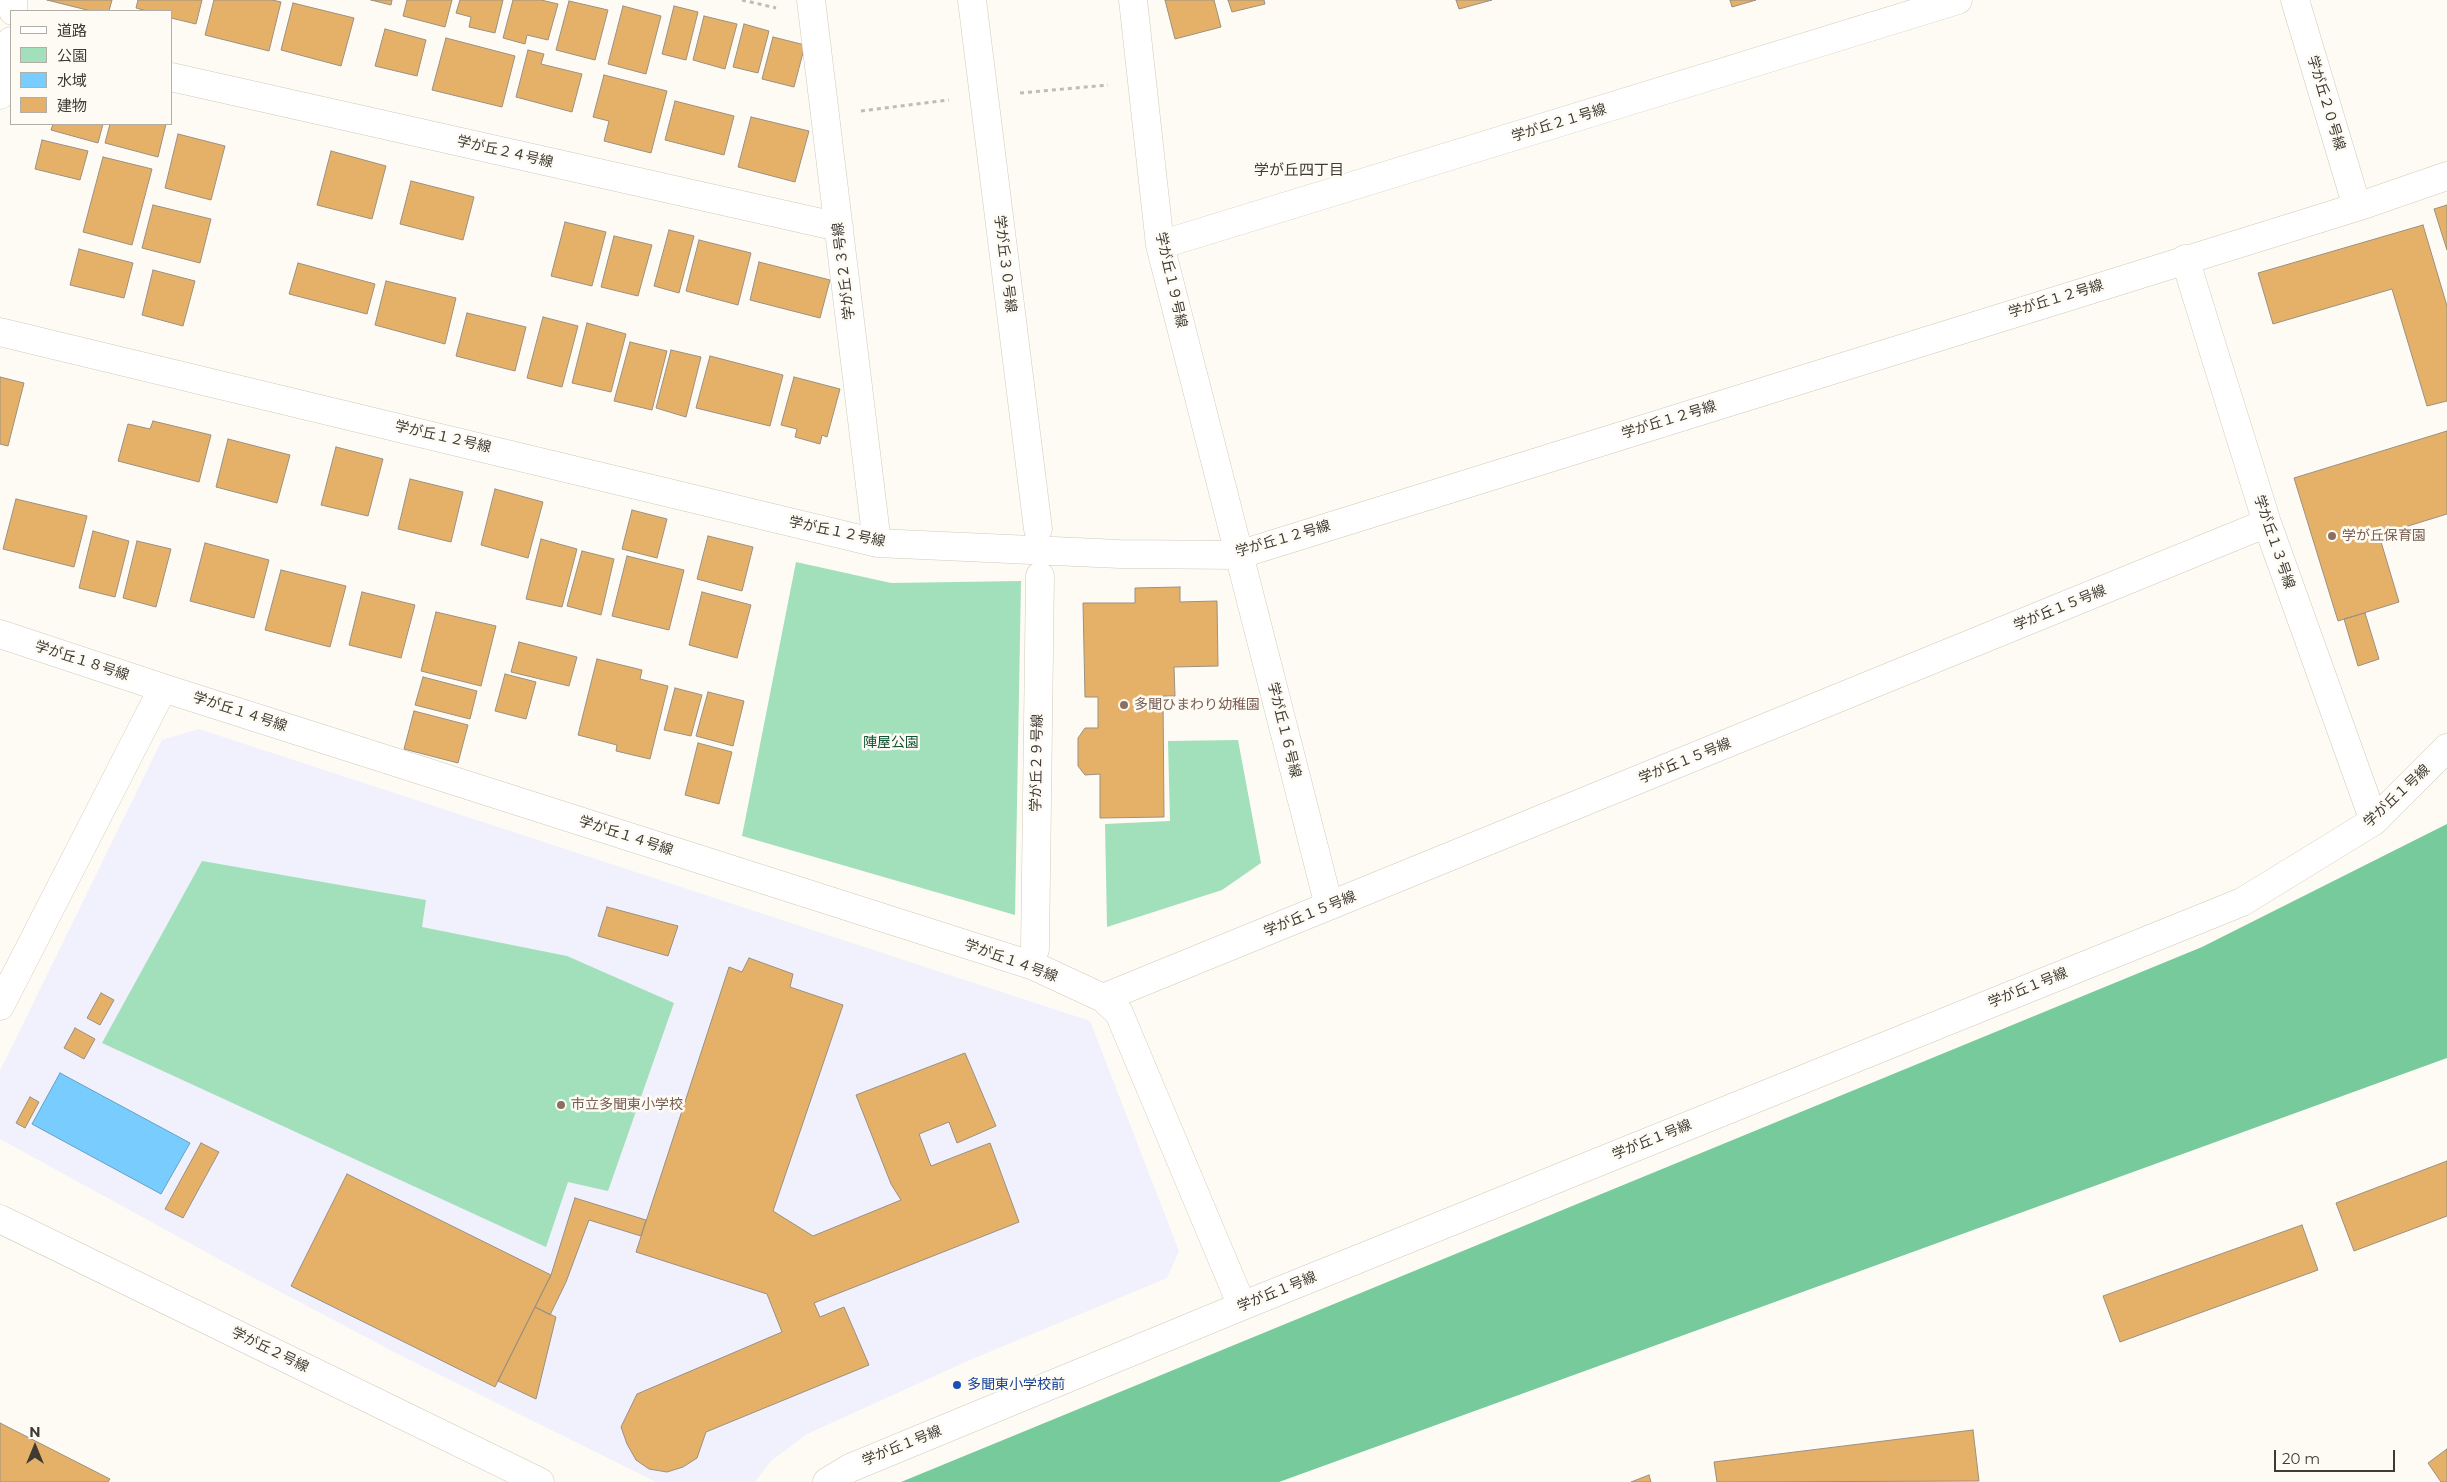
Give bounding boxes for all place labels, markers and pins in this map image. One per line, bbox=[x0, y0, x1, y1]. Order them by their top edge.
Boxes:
place label: 学が丘保育園 bbox=[2342, 528, 2426, 544]
marker: 学が丘保育園 bbox=[2326, 530, 2338, 542]
place label: 多聞ひまわり幼稚園 bbox=[1134, 697, 1260, 713]
marker: 多聞ひまわり幼稚園 bbox=[1118, 699, 1130, 711]
place label: 市立多聞東小学校 bbox=[571, 1097, 683, 1113]
marker: 市立多聞東小学校 bbox=[555, 1099, 567, 1111]
place label: 多聞東小学校前 bbox=[967, 1377, 1065, 1393]
marker: 多聞東小学校前 bbox=[951, 1379, 963, 1391]

